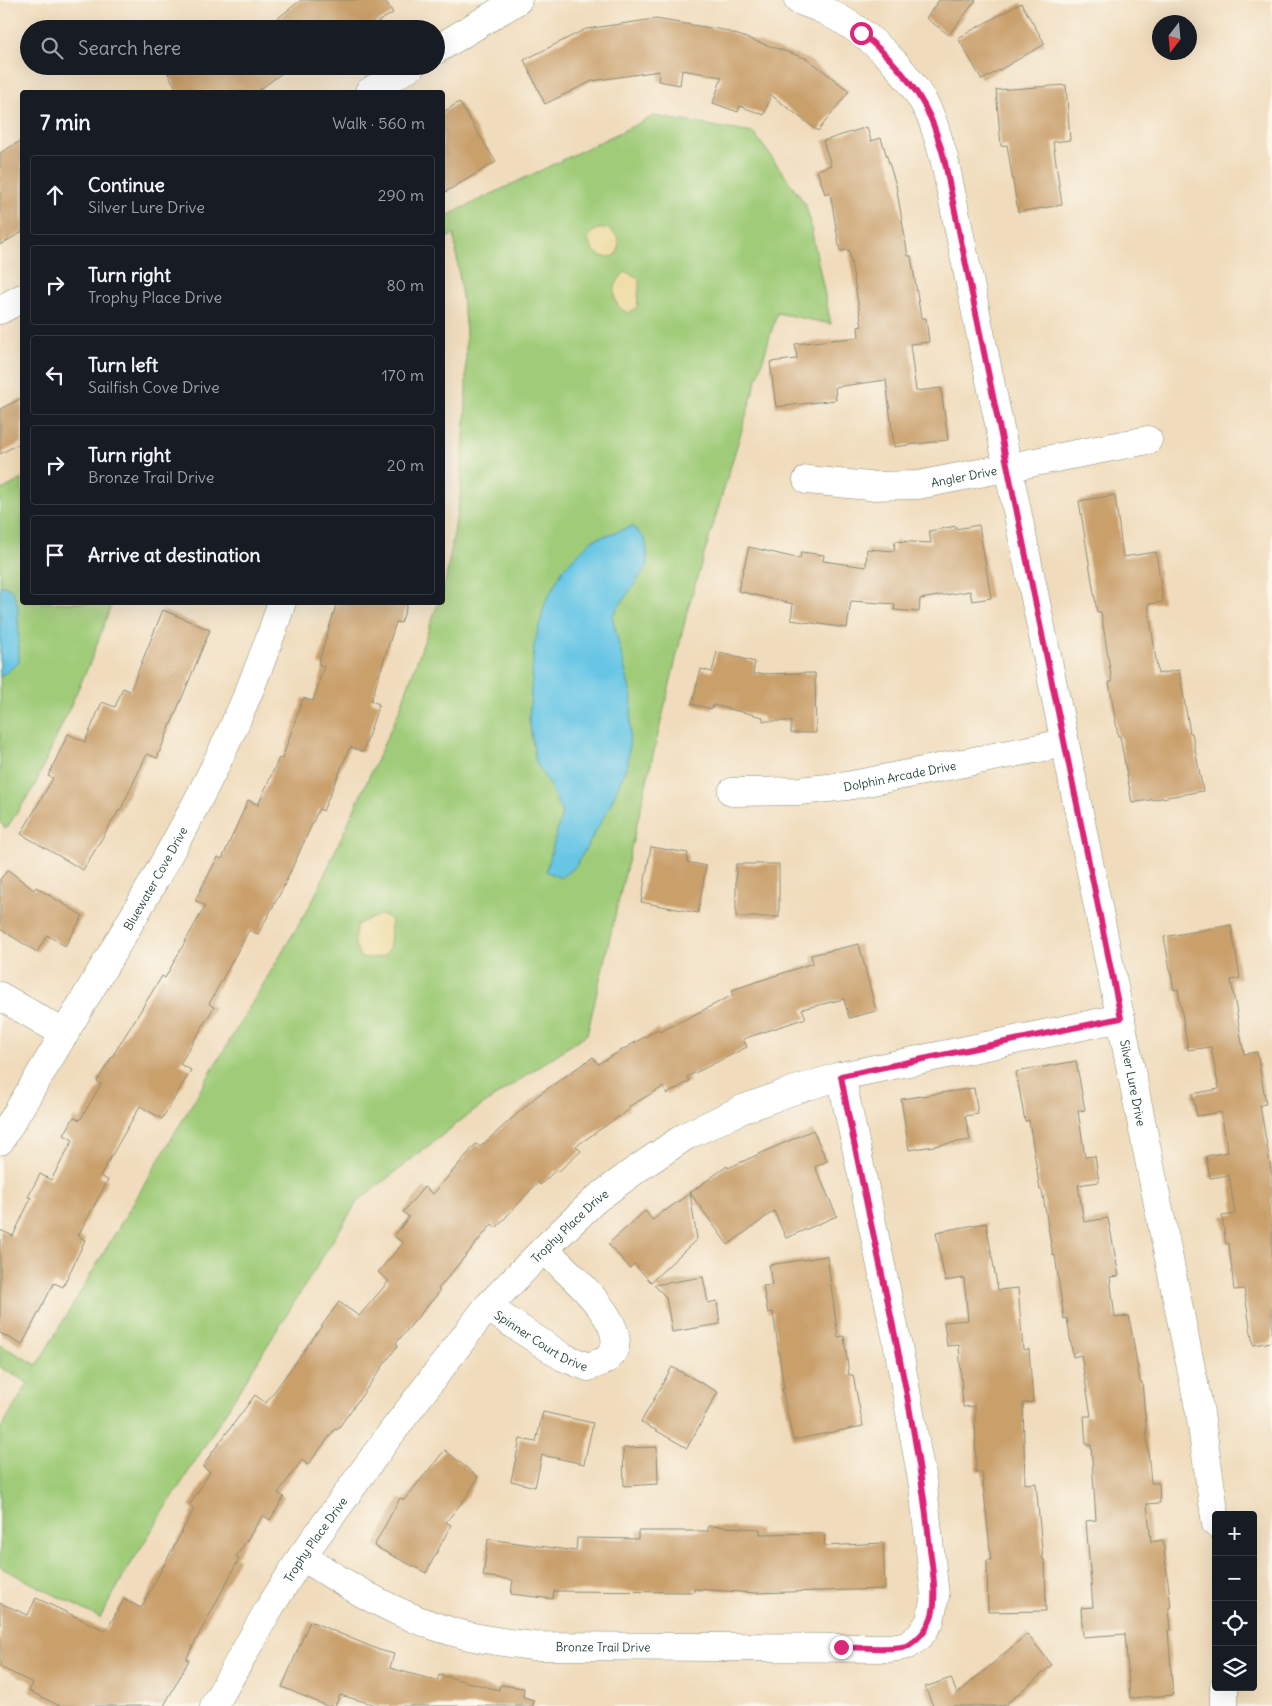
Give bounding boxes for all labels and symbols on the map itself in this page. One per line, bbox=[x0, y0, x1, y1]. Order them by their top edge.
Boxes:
north arrow bbox=[1152, 15, 1197, 60]
route start bbox=[850, 22, 873, 45]
street label: Angler Drive bbox=[930, 462, 998, 490]
street label: Dolphin Arcade Drive bbox=[842, 757, 957, 794]
street label: Bluewater Cove Drive bbox=[120, 824, 190, 933]
street label: Silver Lure Drive bbox=[1117, 1038, 1149, 1127]
street label: Trophy Place Drive bbox=[528, 1186, 611, 1266]
street label: Spinner Court Drive bbox=[492, 1307, 590, 1374]
street label: Trophy Place Drive bbox=[280, 1494, 350, 1585]
route end bbox=[830, 1636, 853, 1659]
street label: Bronze Trail Drive bbox=[555, 1639, 651, 1654]

